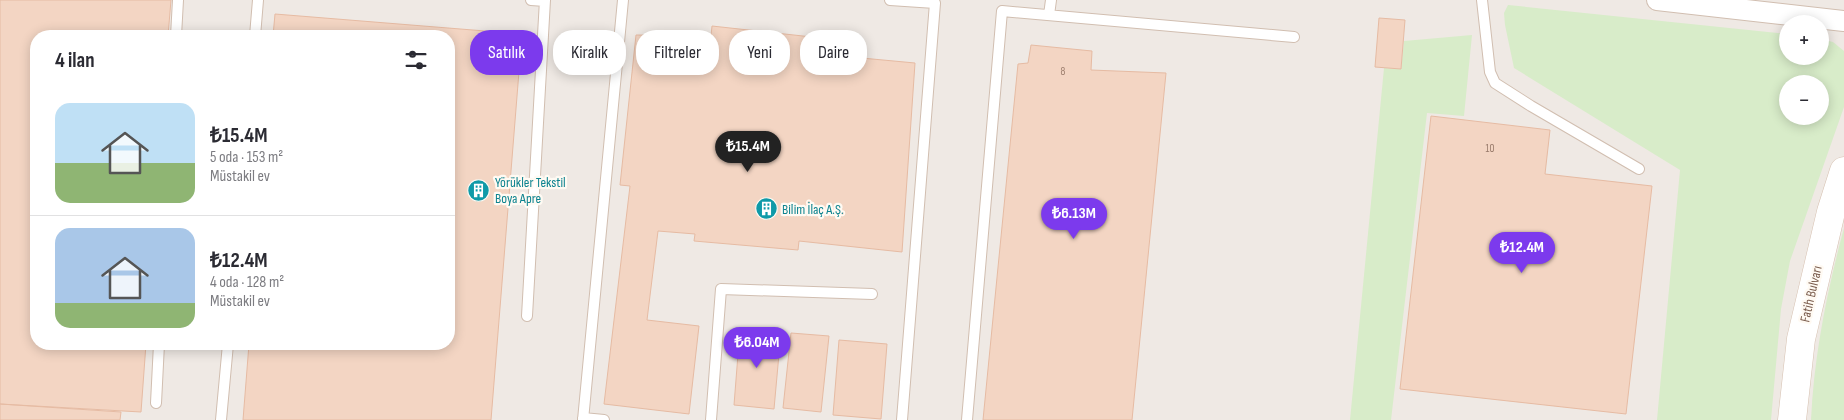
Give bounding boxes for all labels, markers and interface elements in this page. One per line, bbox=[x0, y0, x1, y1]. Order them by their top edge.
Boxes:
map controls bbox=[1779, 15, 1829, 125]
button: + bbox=[1779, 15, 1829, 65]
chip: Satılık bbox=[470, 30, 543, 75]
chip: Kiralık bbox=[553, 30, 626, 75]
chip: Filtreler bbox=[636, 30, 719, 75]
chip: Yeni bbox=[729, 30, 790, 75]
chip: Daire bbox=[800, 30, 867, 75]
icon: filters bbox=[402, 46, 430, 74]
text: 4 ilan bbox=[55, 48, 95, 73]
house number: 8 bbox=[1061, 65, 1066, 78]
button: − bbox=[1779, 75, 1829, 125]
icon: home bbox=[95, 123, 155, 183]
text: ₺15.4M bbox=[210, 123, 267, 148]
pin: ₺15.4M bbox=[707, 130, 789, 173]
text: ₺15.4M bbox=[726, 137, 770, 156]
house number: 10 bbox=[1486, 142, 1494, 155]
text: 5 oda · 153 m² bbox=[210, 148, 283, 167]
text: Müstakil ev bbox=[210, 167, 270, 186]
place label: Yörükler Tekstil Boya Apre bbox=[495, 174, 566, 207]
building icon: Yörükler Tekstil Boya Apre bbox=[467, 178, 491, 202]
building icon: Bilim İlaç A.Ş. bbox=[754, 197, 778, 221]
pin: ₺6.13M bbox=[1033, 198, 1115, 240]
place label: Bilim İlaç A.Ş. bbox=[782, 201, 844, 218]
text: ₺6.13M bbox=[1052, 204, 1096, 223]
pin: ₺12.4M bbox=[1481, 232, 1563, 274]
text: ₺12.4M bbox=[1500, 238, 1544, 257]
icon: home bbox=[95, 248, 155, 308]
text: ₺12.4M bbox=[210, 248, 268, 273]
street label: Fatih Bulvarı bbox=[1796, 264, 1826, 324]
text: 4 oda · 128 m² bbox=[210, 273, 284, 292]
text: Müstakil ev bbox=[210, 292, 270, 311]
pin: ₺6.04M bbox=[716, 326, 798, 369]
text: ₺6.04M bbox=[735, 333, 779, 352]

